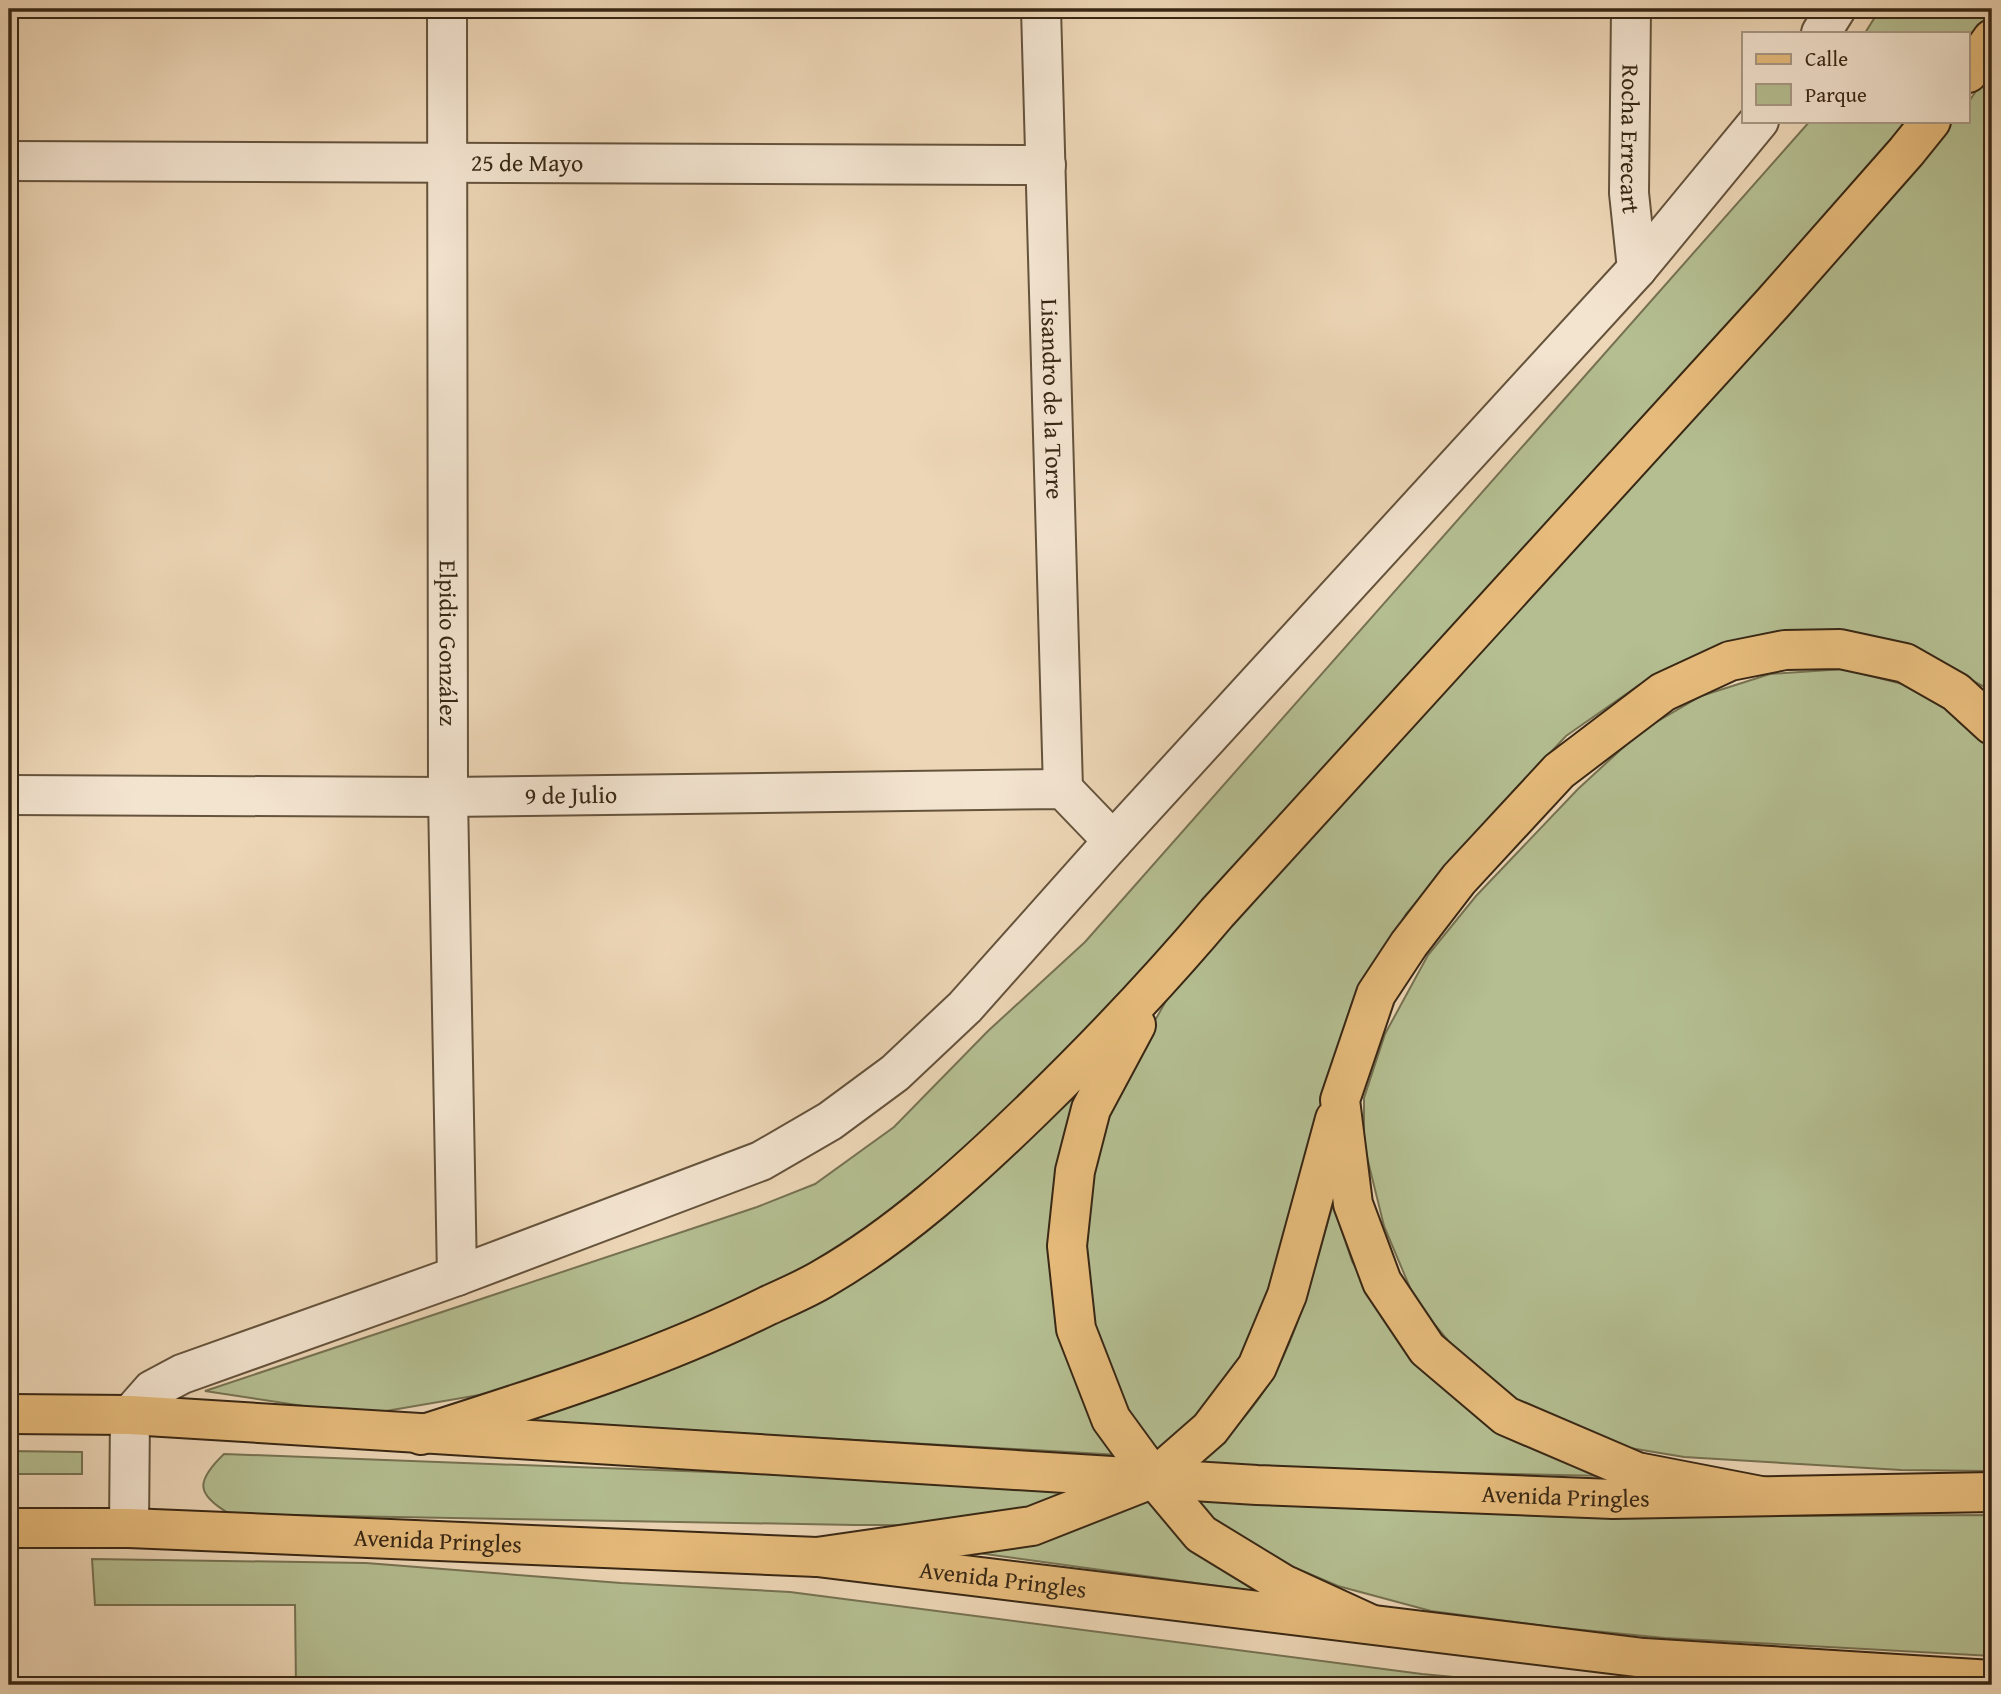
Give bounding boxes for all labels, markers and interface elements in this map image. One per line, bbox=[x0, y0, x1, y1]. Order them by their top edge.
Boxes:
legend bbox=[1742, 32, 1969, 122]
text: Calle bbox=[1805, 43, 1848, 74]
street label: Rocha Errecart bbox=[1612, 64, 1649, 216]
text: Parque bbox=[1805, 79, 1867, 110]
street label: 25 de Mayo bbox=[471, 145, 583, 180]
street label: Lisandro de la Torre bbox=[1032, 298, 1073, 500]
street label: Elpidio González bbox=[431, 560, 466, 726]
street label: 9 de Julio bbox=[524, 777, 617, 813]
street label: Avenida Pringles bbox=[1481, 1476, 1650, 1516]
street label: Avenida Pringles bbox=[353, 1519, 523, 1562]
street label: Avenida Pringles bbox=[917, 1552, 1089, 1607]

